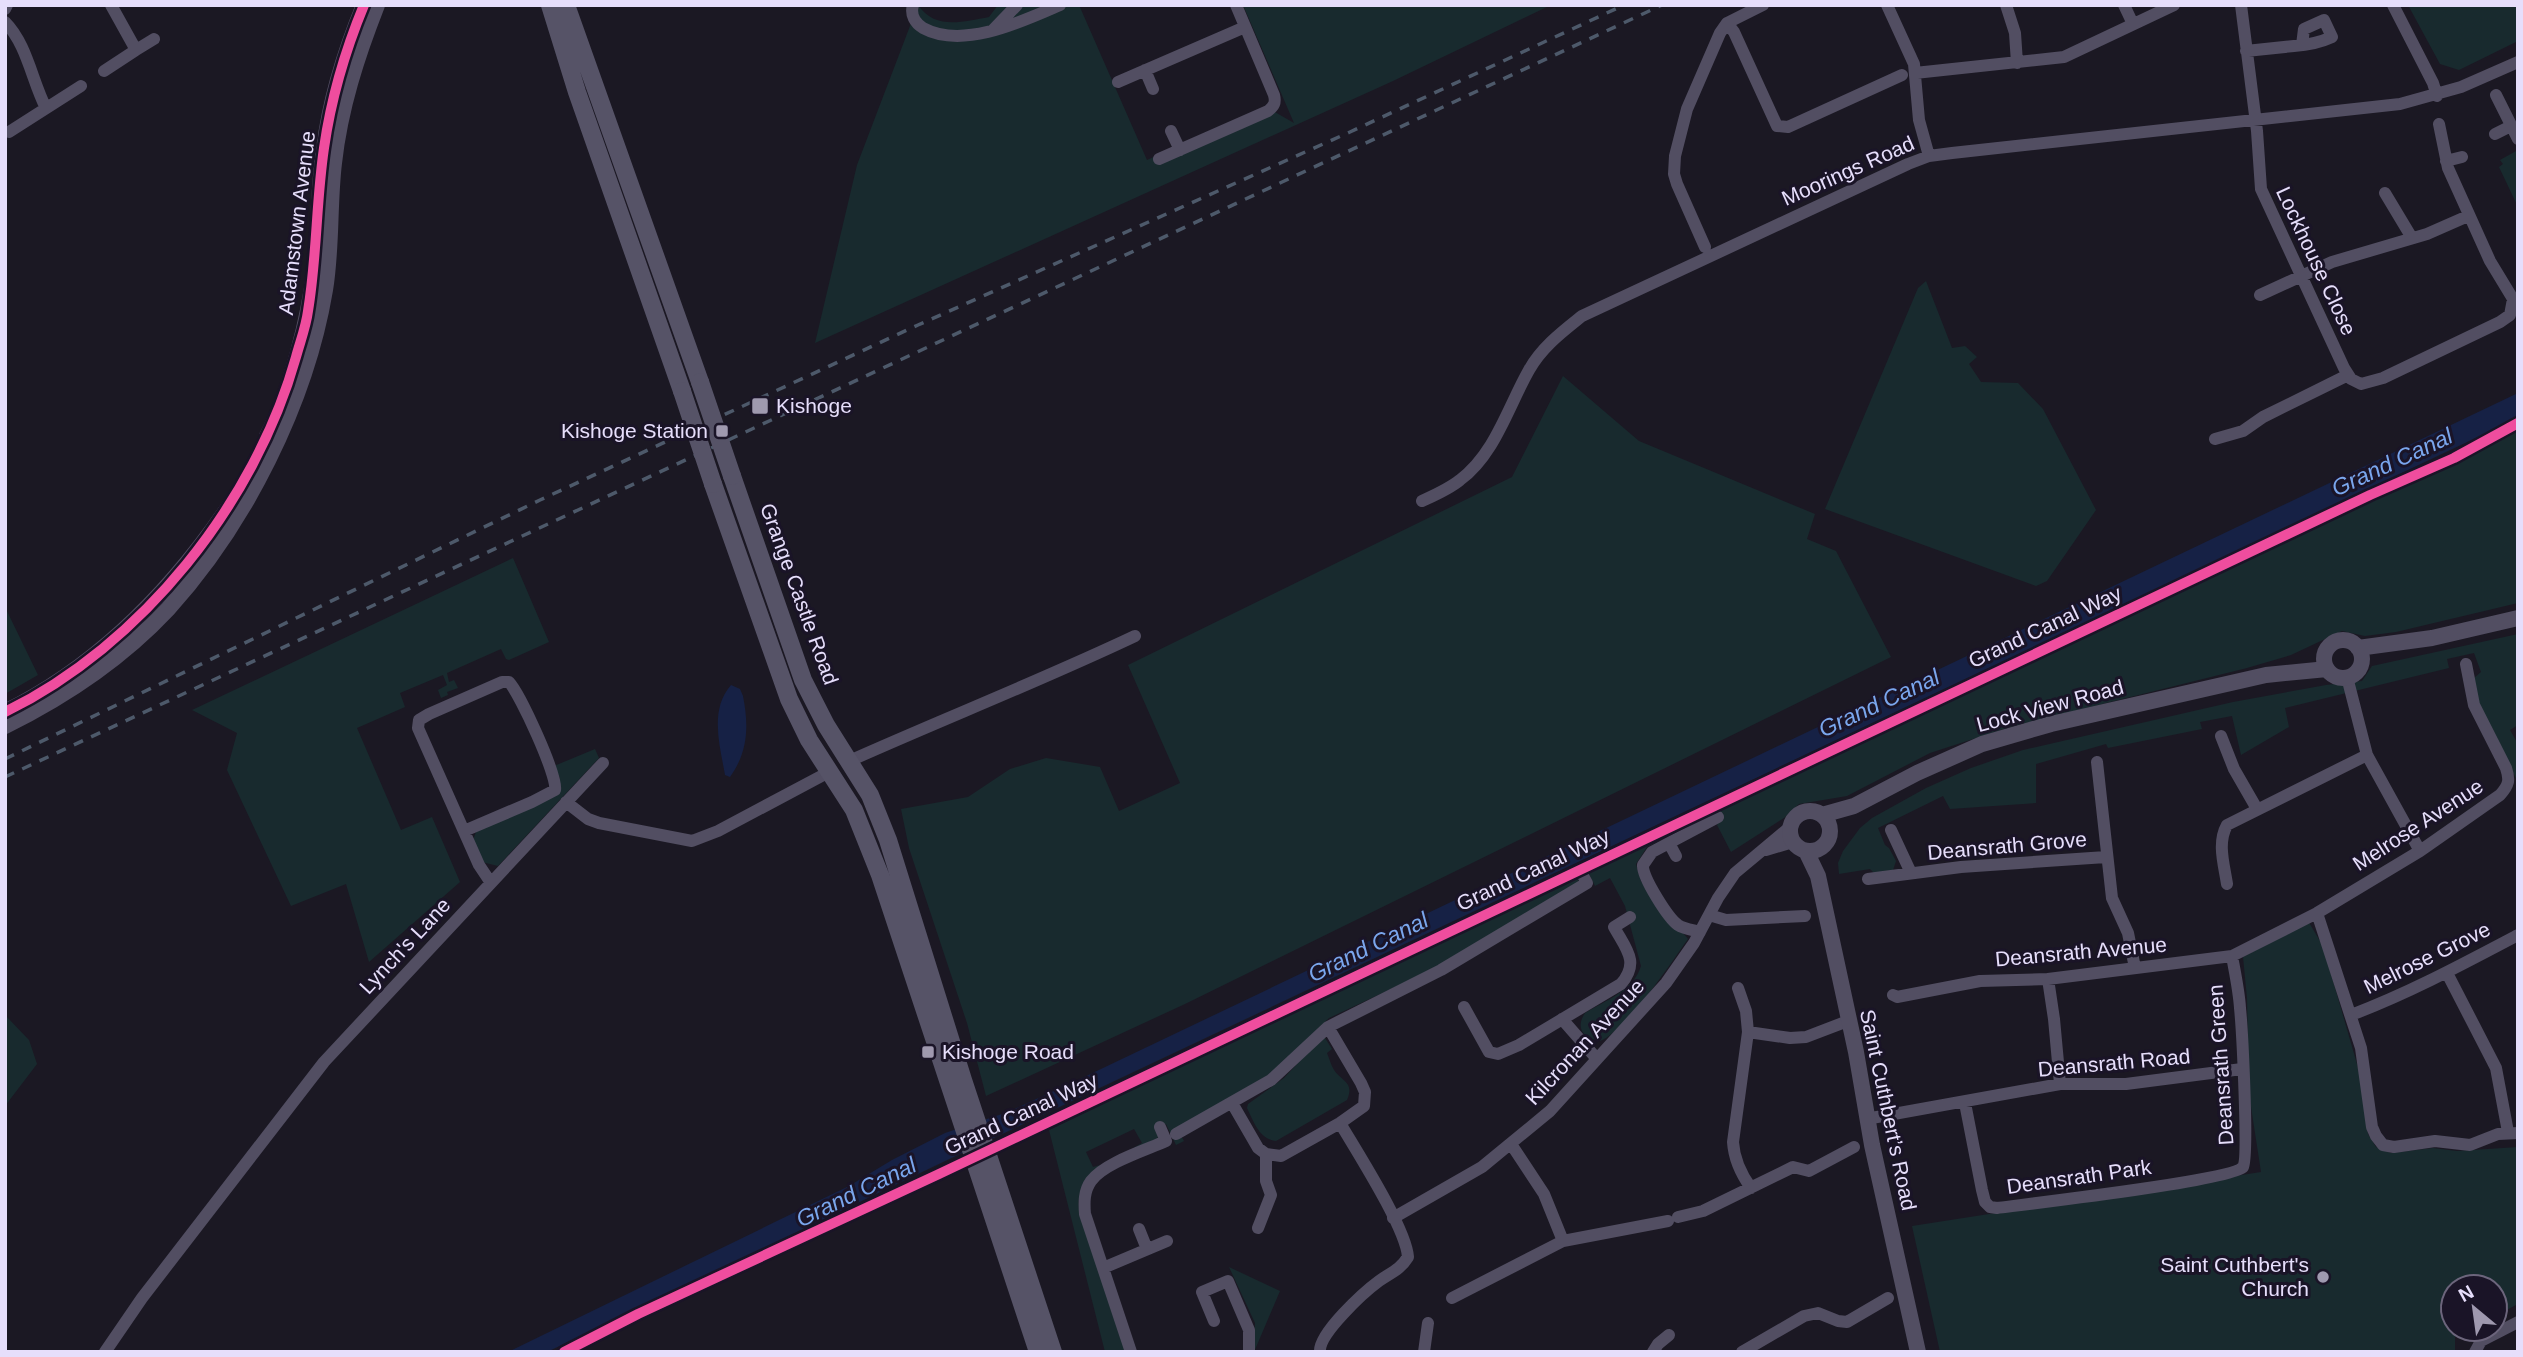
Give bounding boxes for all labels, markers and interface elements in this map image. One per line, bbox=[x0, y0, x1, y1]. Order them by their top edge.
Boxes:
street label: Adamstown Avenue bbox=[274, 130, 319, 316]
street label: Moorings Road bbox=[1778, 131, 1918, 210]
street label: Lockhouse Close bbox=[2272, 183, 2361, 339]
place label: Kishoge bbox=[776, 394, 852, 417]
marker: Kishoge bbox=[750, 396, 770, 416]
place label: Kishoge Station bbox=[561, 419, 708, 442]
water label: Grand Canal bbox=[2327, 422, 2457, 501]
marker: Kishoge Station bbox=[714, 423, 730, 439]
street label: Grange Castle Road bbox=[756, 500, 843, 688]
street label: Grand Canal Way bbox=[1965, 581, 2125, 672]
water label: Grand Canal bbox=[1814, 663, 1944, 742]
street label: Lock View Road bbox=[1974, 675, 2126, 736]
street label: Melrose Avenue bbox=[2348, 774, 2487, 875]
street label: Grand Canal Way bbox=[1453, 824, 1613, 915]
street label: Deansrath Grove bbox=[1926, 827, 2088, 864]
street label: Lynch's Lane bbox=[355, 893, 455, 998]
water label: Grand Canal bbox=[1304, 906, 1433, 987]
street label: Melrose Grove bbox=[2360, 917, 2494, 998]
street label: Deansrath Avenue bbox=[1994, 933, 2168, 970]
street label: Kilcronan Avenue bbox=[1521, 974, 1649, 1109]
street label: Deansrath Green bbox=[2203, 984, 2238, 1146]
street label: Saint Cuthbert’s Road bbox=[1856, 1007, 1921, 1213]
place label: Kishoge Road bbox=[942, 1040, 1074, 1063]
marker: Kishoge Road bbox=[920, 1044, 936, 1060]
street label: Deansrath Road bbox=[2037, 1044, 2191, 1081]
street label: Grand Canal Way bbox=[941, 1068, 1101, 1159]
water label: Grand Canal bbox=[792, 1151, 921, 1232]
street label: Deansrath Park bbox=[2005, 1155, 2153, 1198]
place label: Saint Cuthbert's Church bbox=[2160, 1253, 2309, 1300]
marker: Saint Cuthbert's Church bbox=[2315, 1269, 2331, 1285]
north arrow bbox=[2439, 1273, 2509, 1343]
text: N bbox=[2455, 1281, 2477, 1306]

